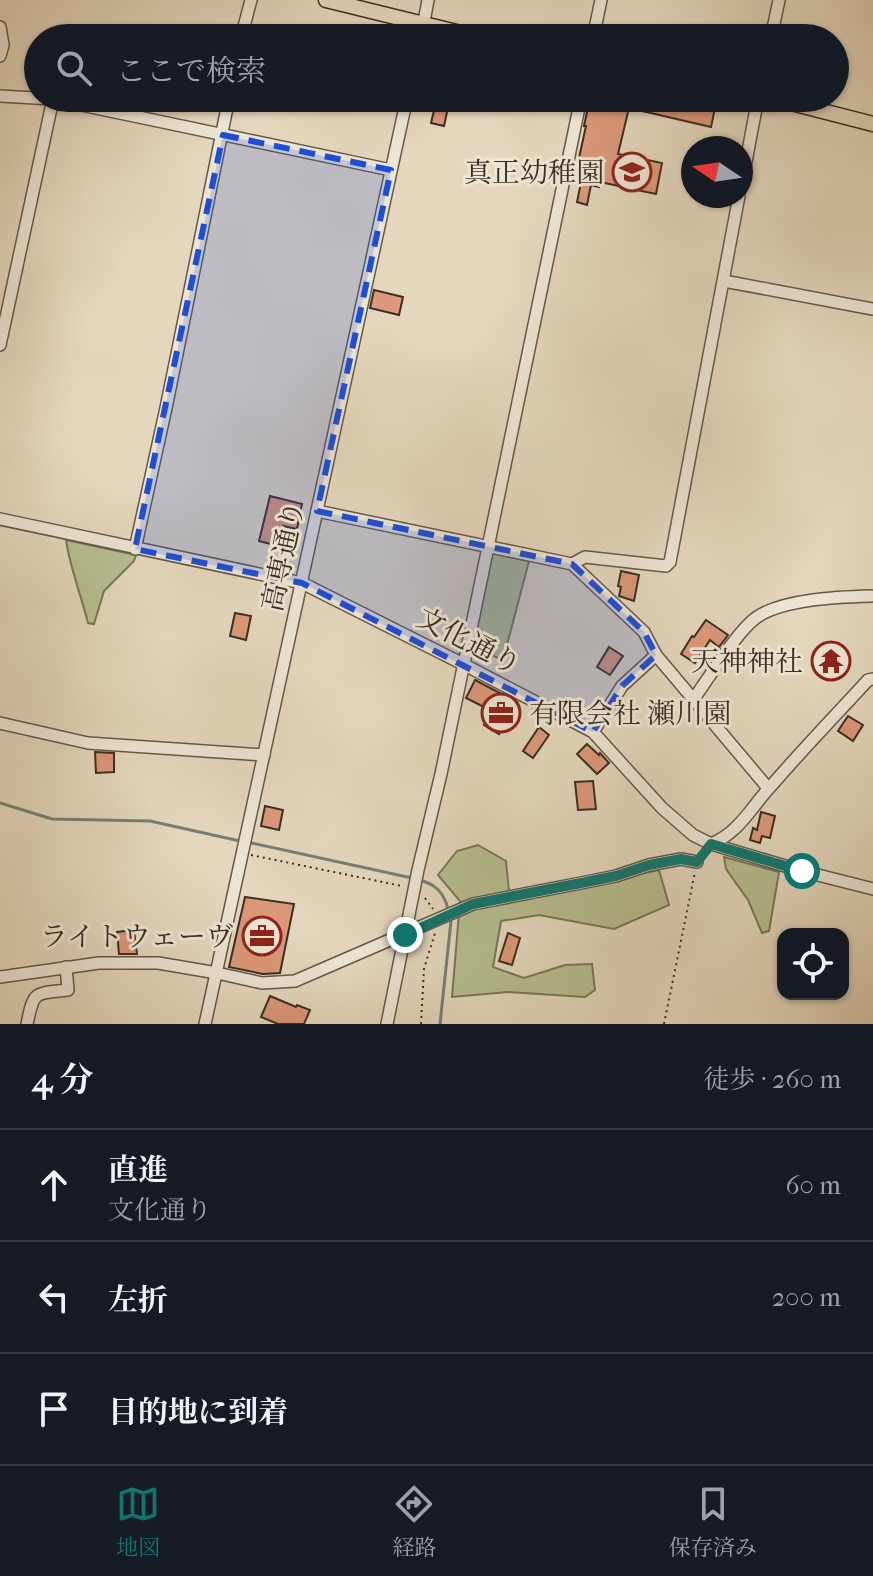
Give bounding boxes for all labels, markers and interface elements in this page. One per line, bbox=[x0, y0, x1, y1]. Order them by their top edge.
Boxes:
search box bbox=[24, 24, 849, 112]
icon: search bbox=[52, 46, 96, 90]
text: ここで検索 bbox=[116, 54, 266, 89]
north arrow bbox=[681, 136, 753, 208]
school or university icon: 真正幼稚園 bbox=[611, 151, 653, 193]
place label: 真正幼稚園 bbox=[464, 156, 604, 189]
street label: 高専通り bbox=[255, 498, 311, 614]
street label: 文化通り bbox=[412, 601, 526, 681]
temple icon: 天神神社 bbox=[810, 640, 852, 682]
place label: 天神神社 bbox=[691, 645, 803, 678]
office icon: 有限会社 瀬川園 bbox=[480, 692, 522, 734]
place label: 有限会社 瀬川園 bbox=[529, 697, 731, 730]
route start bbox=[784, 853, 820, 889]
office icon: ライトウェーヴ bbox=[241, 915, 283, 957]
route end bbox=[387, 917, 423, 953]
place label: ライトウェーヴ bbox=[40, 920, 234, 953]
map controls bbox=[777, 928, 849, 1000]
button: locate bbox=[777, 928, 849, 1000]
text: 4 分 bbox=[32, 1060, 93, 1100]
text: 徒歩 · 260 m bbox=[704, 1064, 841, 1095]
text: 直進 bbox=[108, 1153, 168, 1188]
icon: ahead bbox=[32, 1163, 76, 1207]
text: 60 m bbox=[785, 1170, 841, 1201]
text: 文化通り bbox=[108, 1195, 212, 1226]
icon: left bbox=[32, 1275, 76, 1319]
text: 200 m bbox=[772, 1282, 841, 1313]
text: 左折 bbox=[108, 1283, 168, 1318]
icon: arrive bbox=[32, 1387, 76, 1431]
text: 目的地に到着 bbox=[108, 1395, 288, 1430]
tab: 地図 bbox=[116, 1482, 160, 1561]
tab: 経路 bbox=[392, 1482, 437, 1561]
tab: 保存済み bbox=[669, 1482, 757, 1561]

